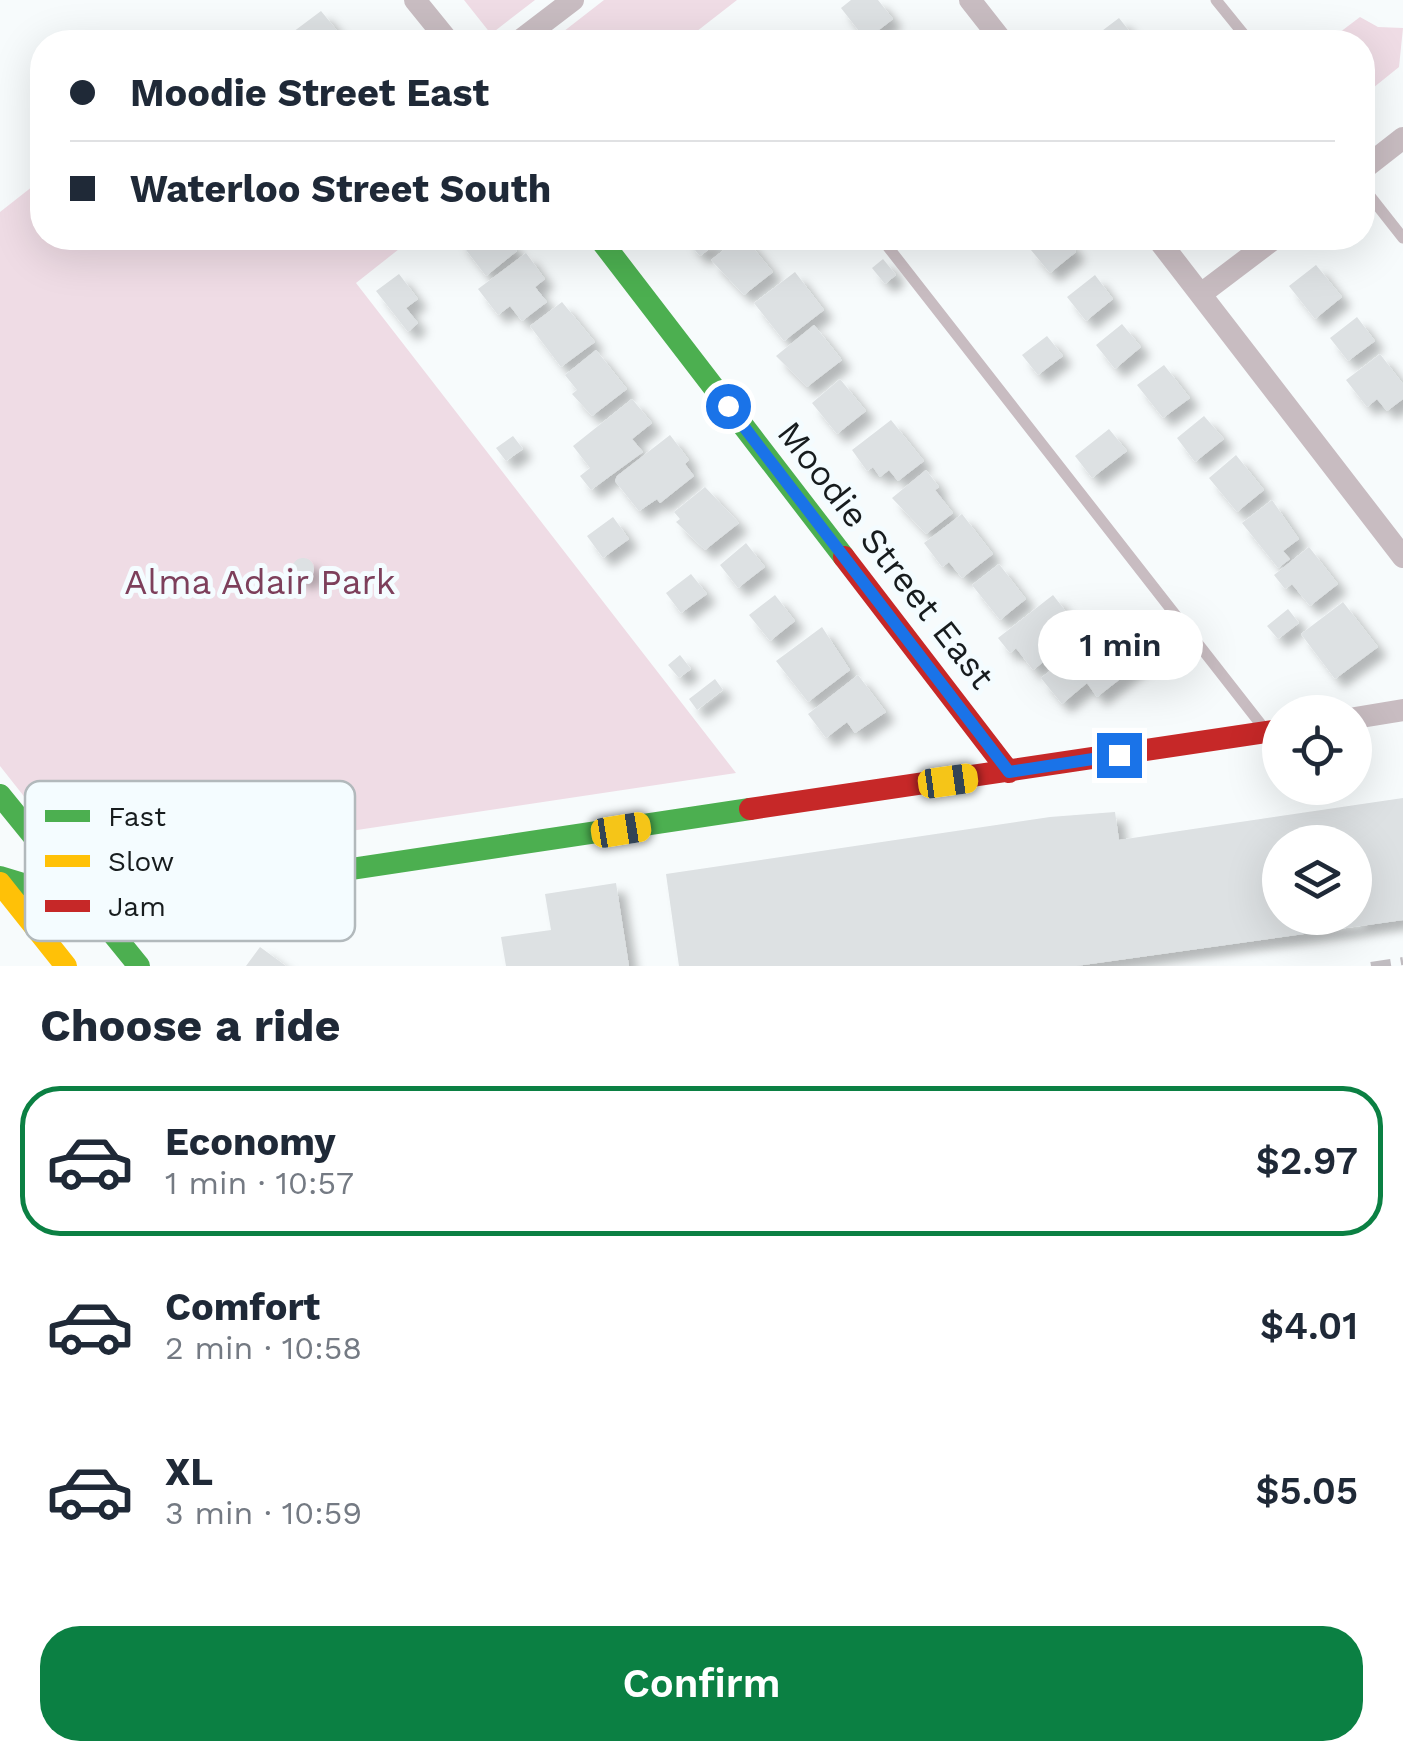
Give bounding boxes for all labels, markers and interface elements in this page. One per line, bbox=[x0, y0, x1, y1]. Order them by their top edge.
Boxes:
text: Moodie Street East bbox=[130, 71, 489, 115]
text: Waterloo Street South bbox=[130, 167, 551, 211]
route start bbox=[706, 384, 751, 429]
street label: Moodie Street East bbox=[769, 413, 1004, 697]
park label: Alma Adair Park bbox=[124, 561, 396, 603]
callout: 1 min bbox=[1036, 610, 1202, 680]
text: 1 min bbox=[1079, 626, 1162, 664]
map controls bbox=[1262, 695, 1372, 935]
button: locate bbox=[1262, 695, 1372, 805]
route end bbox=[1097, 733, 1142, 778]
car bbox=[916, 762, 980, 800]
legend bbox=[25, 781, 355, 941]
text: Fast bbox=[108, 800, 166, 833]
car bbox=[589, 810, 653, 850]
button: layers bbox=[1262, 825, 1372, 935]
text: Slow bbox=[108, 845, 174, 878]
text: Jam bbox=[108, 890, 166, 923]
text: Choose a ride bbox=[40, 999, 340, 1052]
icon: car bbox=[45, 1116, 135, 1206]
text: Economy bbox=[165, 1120, 336, 1164]
text: $2.97 bbox=[1256, 1139, 1358, 1183]
text: 1 min · 10:57 bbox=[165, 1164, 354, 1202]
icon: car bbox=[45, 1281, 135, 1371]
text: Comfort bbox=[165, 1285, 320, 1329]
text: $4.01 bbox=[1260, 1304, 1358, 1348]
text: 2 min · 10:58 bbox=[165, 1329, 362, 1367]
icon: car bbox=[45, 1446, 135, 1536]
text: XL bbox=[165, 1450, 213, 1494]
text: $5.05 bbox=[1256, 1469, 1358, 1513]
text: 3 min · 10:59 bbox=[165, 1494, 362, 1532]
button: Confirm bbox=[40, 1626, 1363, 1741]

